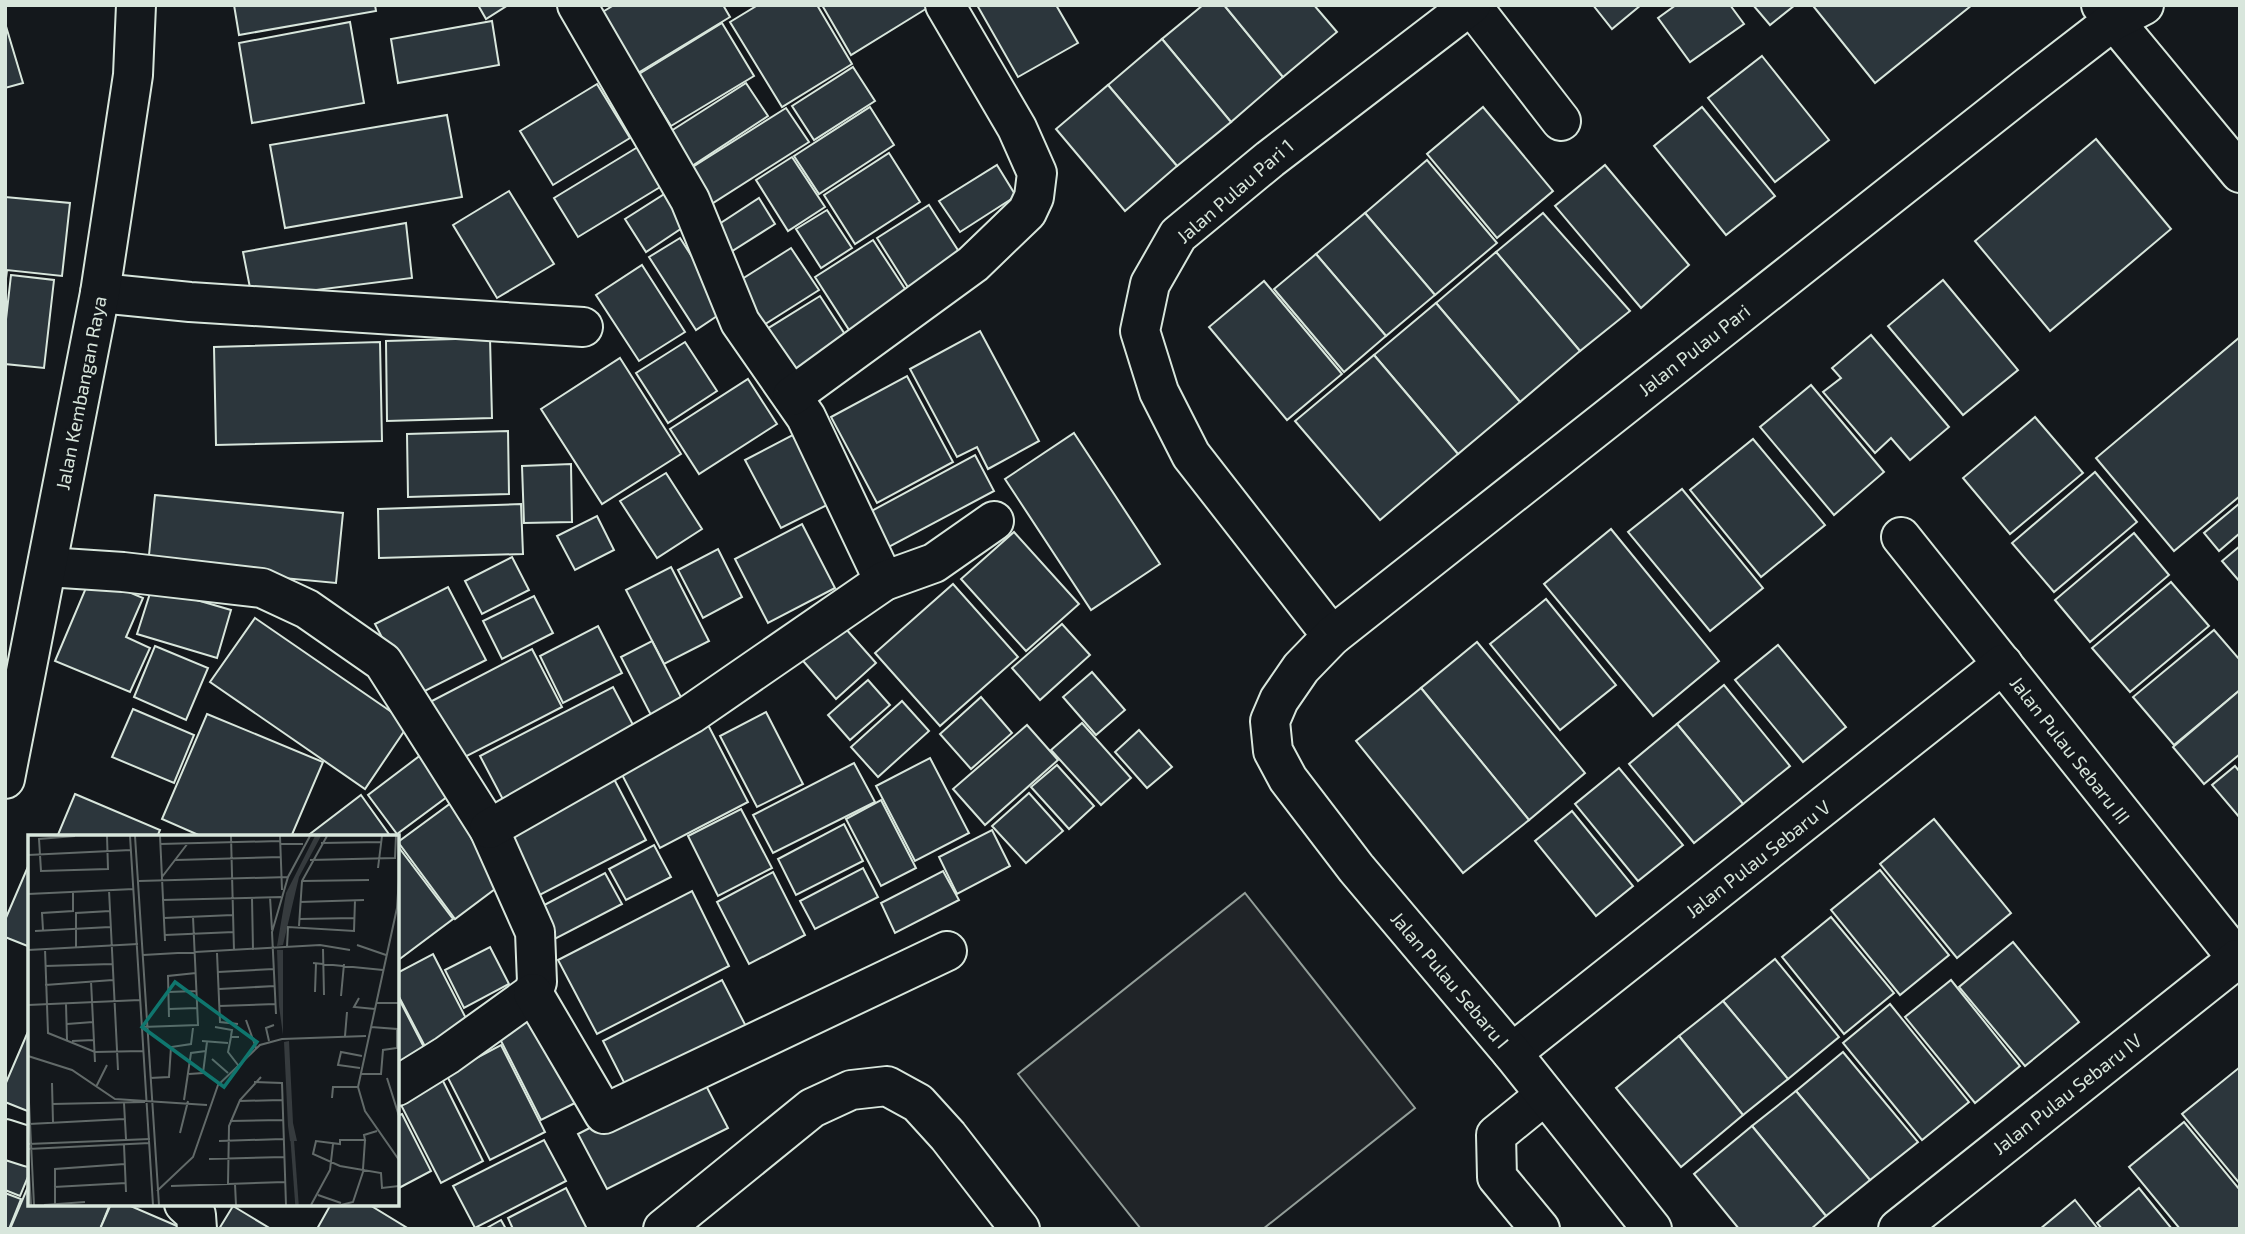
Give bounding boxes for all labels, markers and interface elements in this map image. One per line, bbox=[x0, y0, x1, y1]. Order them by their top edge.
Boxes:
street label: Jalan Pulau Pari 1 bbox=[1172, 134, 1298, 248]
street label: Jalan Kembangan Raya bbox=[50, 294, 111, 492]
street label: Jalan Pulau Pari bbox=[1633, 299, 1754, 400]
street label: Jalan Pulau Sebaru III bbox=[2006, 671, 2135, 828]
street label: Jalan Pulau Sebaru V bbox=[1681, 795, 1835, 922]
inset map bbox=[28, 835, 399, 1206]
street label: Jalan Pulau Sebaru I bbox=[1387, 907, 1514, 1053]
street label: Jalan Pulau Sebaru IV bbox=[1988, 1028, 2146, 1159]

